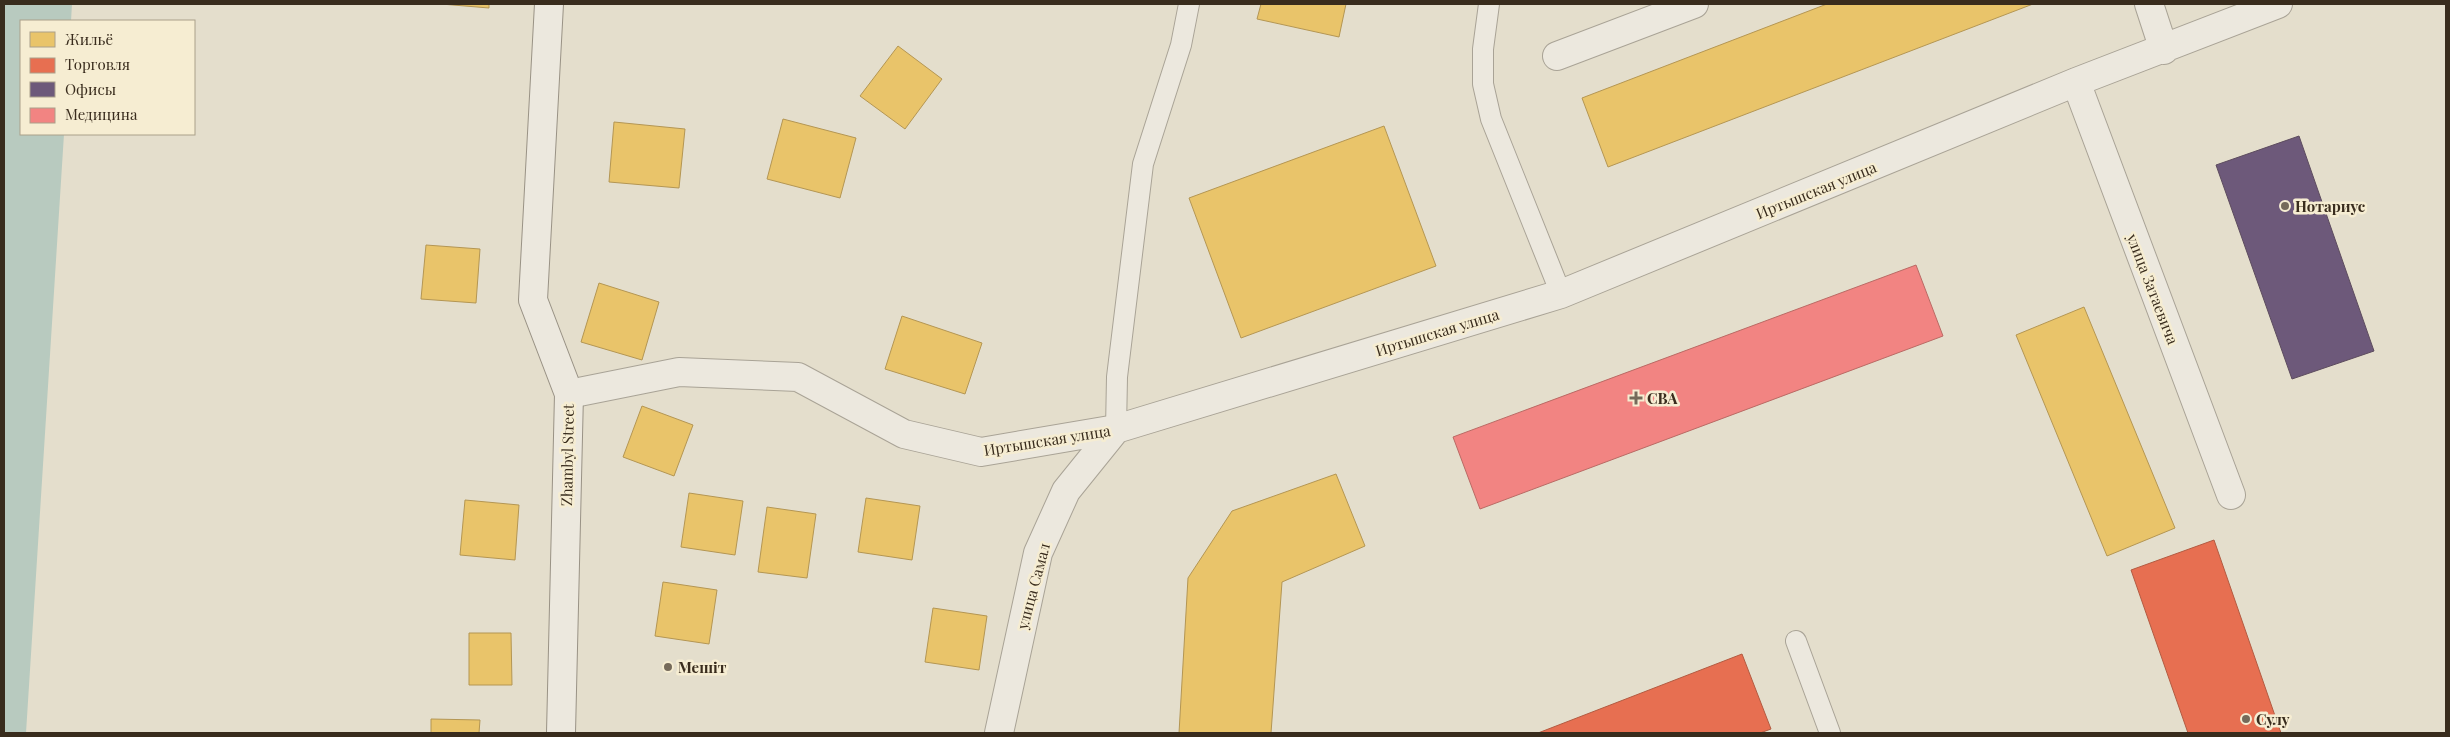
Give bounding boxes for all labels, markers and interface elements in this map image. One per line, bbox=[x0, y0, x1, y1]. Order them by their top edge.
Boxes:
legend bbox=[20, 20, 195, 135]
text: Жильё bbox=[65, 29, 113, 49]
text: Торговля bbox=[65, 54, 130, 74]
text: Офисы bbox=[65, 79, 116, 99]
text: Медицина bbox=[65, 104, 138, 124]
street label: Иртышская улица bbox=[1753, 157, 1880, 223]
place label: Нотариус bbox=[2295, 196, 2366, 216]
marker: Нотариус bbox=[2279, 200, 2291, 212]
street label: улица Затаевича bbox=[2122, 230, 2183, 348]
street label: Иртышская улица bbox=[1373, 304, 1502, 360]
place label: СВА bbox=[1647, 388, 1678, 408]
marker: СВА bbox=[1629, 391, 1643, 405]
street label: Zhambyl Street bbox=[556, 403, 578, 506]
street label: Иртышская улица bbox=[982, 420, 1112, 460]
street label: улица Самал bbox=[1012, 540, 1054, 632]
place label: Мешіт bbox=[678, 657, 727, 677]
marker: Мешіт bbox=[662, 661, 674, 673]
place label: Сулу bbox=[2256, 709, 2290, 729]
marker: Сулу bbox=[2240, 713, 2252, 725]

